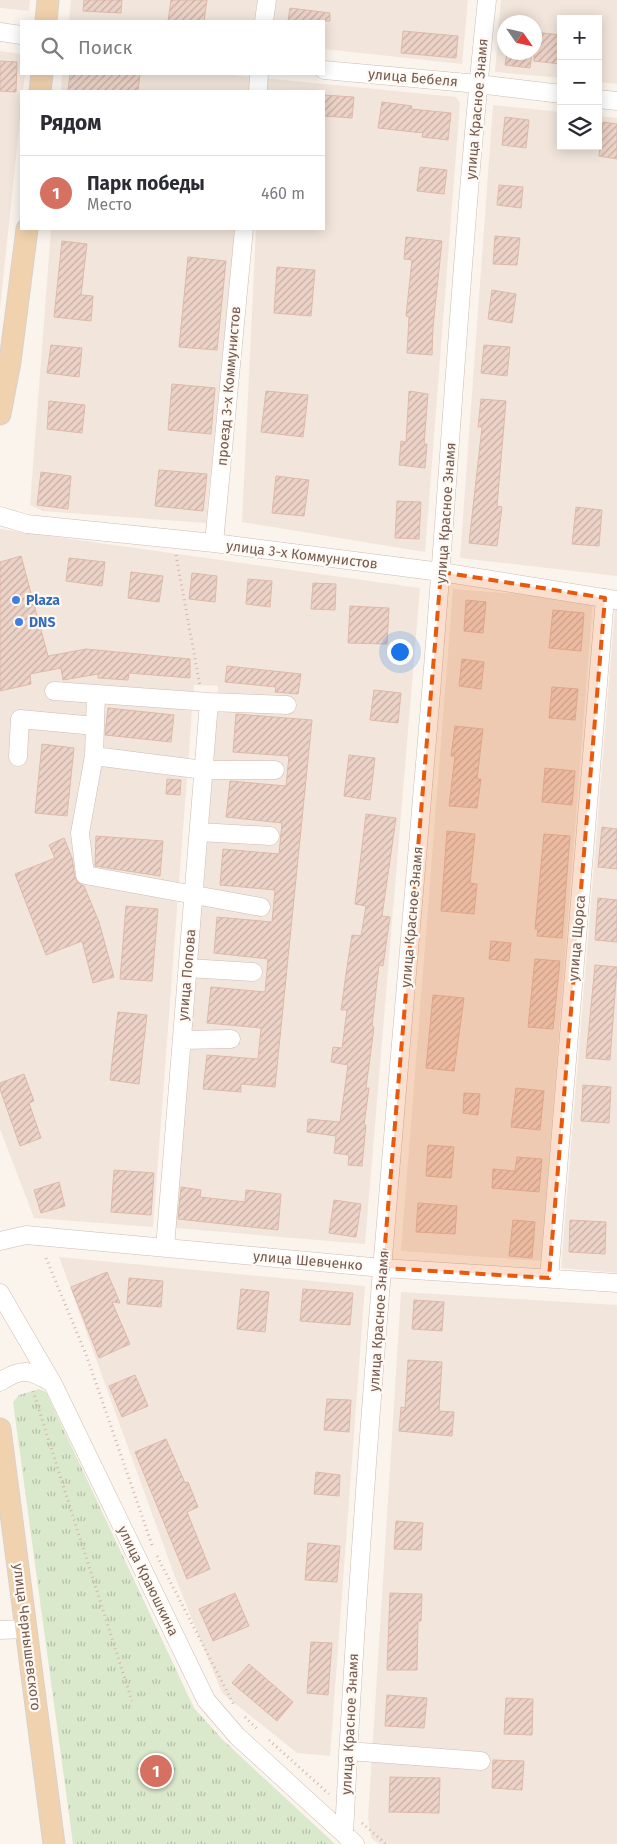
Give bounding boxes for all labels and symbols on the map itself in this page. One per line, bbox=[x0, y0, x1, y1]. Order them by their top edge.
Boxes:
north arrow bbox=[497, 15, 542, 60]
street label: улица Красное Знамя bbox=[462, 38, 492, 180]
street label: улица Бебеля bbox=[368, 66, 458, 90]
street label: проезд 3-х Коммунистов bbox=[214, 305, 244, 467]
street label: улица Красное Знамя bbox=[433, 442, 459, 584]
street label: улица 3-х Коммунистов bbox=[225, 537, 379, 573]
place label: Plaza bbox=[26, 592, 60, 609]
marker: Plaza bbox=[10, 594, 22, 606]
place label: DNS bbox=[29, 614, 55, 631]
marker: DNS bbox=[13, 616, 25, 628]
your location bbox=[387, 639, 413, 665]
street label: улица Красное Знамя bbox=[397, 846, 427, 988]
street label: улица Щорса bbox=[565, 894, 589, 982]
street label: улица Попова bbox=[175, 928, 199, 1022]
street label: улица Шевченко bbox=[252, 1248, 364, 1274]
street label: улица Красное Знамя bbox=[366, 1250, 392, 1392]
street label: улица Краюшкина bbox=[114, 1523, 182, 1639]
street label: улица Чернышевского bbox=[10, 1562, 44, 1712]
street label: улица Красное Знамя bbox=[338, 1653, 362, 1795]
pin: 1 bbox=[140, 1752, 172, 1790]

